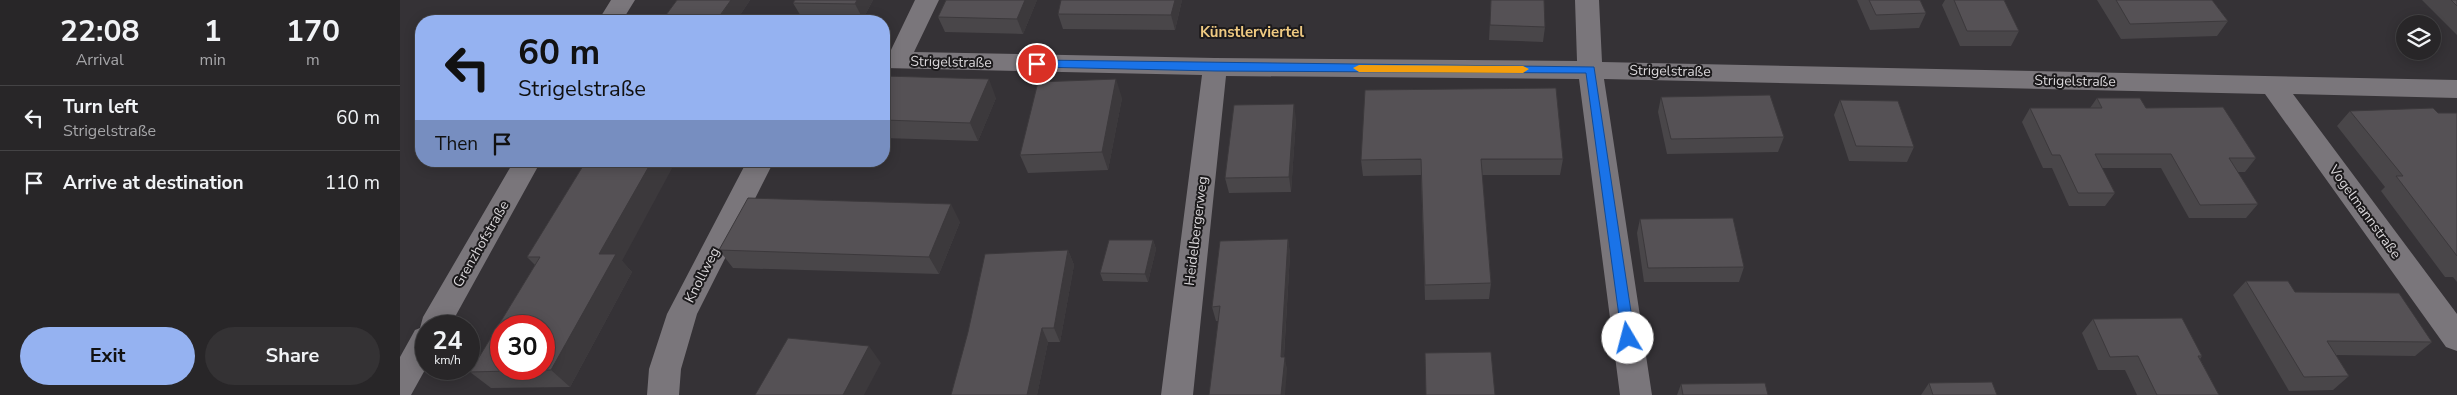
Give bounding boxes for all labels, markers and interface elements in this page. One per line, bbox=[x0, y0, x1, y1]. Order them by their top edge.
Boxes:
text: 22:08 bbox=[60, 11, 139, 52]
text: 1 bbox=[204, 11, 222, 52]
text: 170 bbox=[286, 11, 340, 52]
map controls bbox=[2396, 15, 2441, 60]
button: layers bbox=[2396, 15, 2441, 60]
district label: Künstlerviertel bbox=[1200, 22, 1304, 42]
text: 60 m bbox=[518, 29, 600, 76]
icon: left bbox=[435, 35, 500, 100]
pin bbox=[1016, 43, 1058, 85]
text: Arrival bbox=[76, 49, 124, 71]
text: min bbox=[199, 49, 226, 71]
text: m bbox=[306, 49, 320, 71]
icon: arrive bbox=[1023, 50, 1051, 78]
street label: Strigelstraße bbox=[910, 52, 992, 72]
street label: Strigelstraße bbox=[1629, 61, 1711, 81]
street label: Strigelstraße bbox=[2034, 71, 2116, 91]
text: Strigelstraße bbox=[518, 74, 646, 104]
text: Turn left bbox=[63, 94, 138, 120]
icon: left bbox=[20, 104, 48, 132]
text: 60 m bbox=[336, 105, 380, 131]
text: Strigelstraße bbox=[63, 120, 156, 142]
icon: arrive bbox=[488, 130, 516, 158]
text: Then bbox=[435, 131, 478, 157]
street label: Vogelmannstraße bbox=[2324, 160, 2406, 263]
icon: arrive bbox=[20, 169, 48, 197]
text: Arrive at destination bbox=[63, 170, 244, 196]
text: 110 m bbox=[325, 170, 380, 196]
street label: Heidelbergerweg bbox=[1180, 175, 1212, 287]
street label: Grenzhofstraße bbox=[448, 197, 514, 291]
street label: Knollweg bbox=[680, 244, 724, 306]
position arrow bbox=[1601, 311, 1653, 363]
speed limit sign: 30 bbox=[490, 315, 555, 380]
text: 24 bbox=[432, 324, 463, 358]
button: Exit bbox=[20, 327, 195, 385]
button: Share bbox=[205, 327, 380, 385]
text: km/h bbox=[434, 352, 461, 368]

